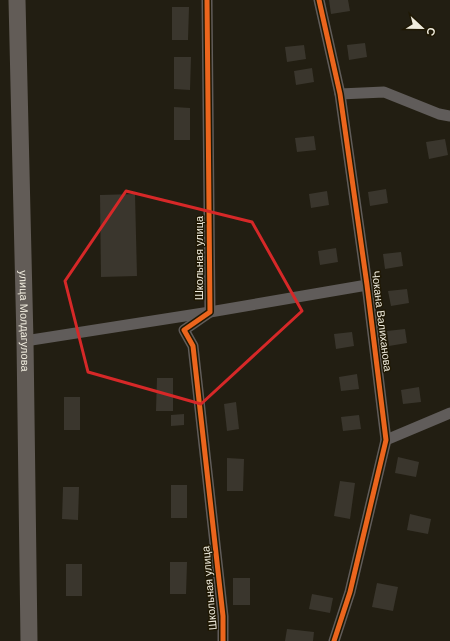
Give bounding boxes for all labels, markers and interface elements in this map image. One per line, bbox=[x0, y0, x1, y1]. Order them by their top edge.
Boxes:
north arrow bbox=[402, 8, 442, 48]
text: С bbox=[424, 26, 438, 38]
street label: Школьная улица bbox=[193, 215, 205, 300]
street label: улица Молдагулова bbox=[17, 270, 31, 373]
street label: Чокана Валиханова bbox=[370, 270, 394, 373]
street label: Школьная улица bbox=[199, 545, 219, 631]

